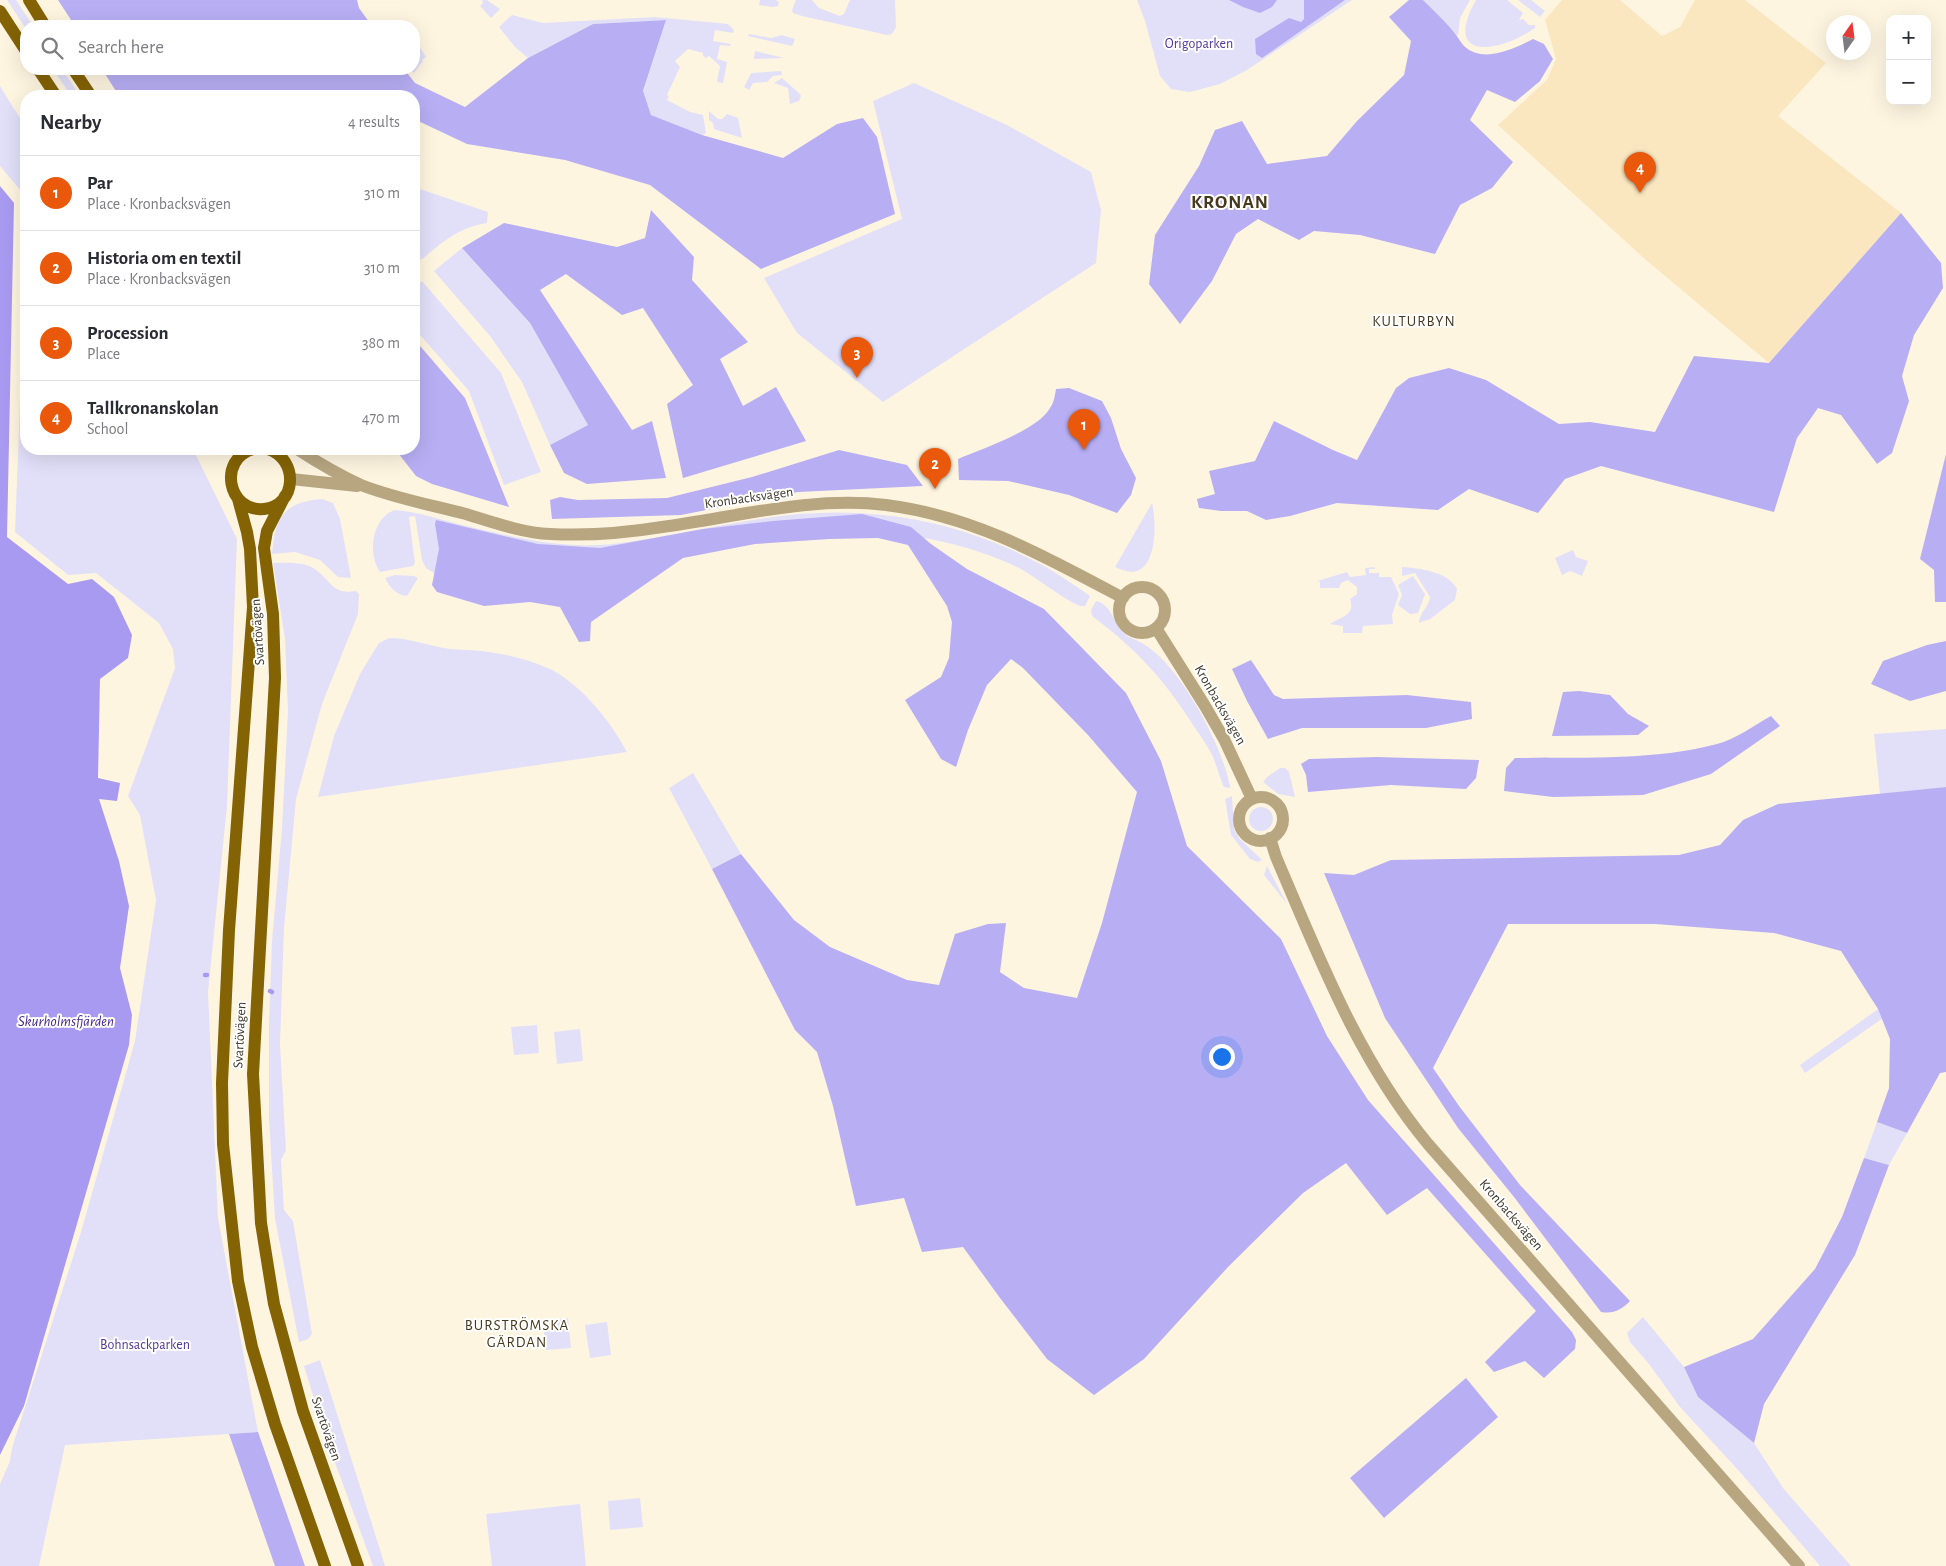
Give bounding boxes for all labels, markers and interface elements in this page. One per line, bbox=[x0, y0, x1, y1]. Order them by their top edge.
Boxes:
north arrow bbox=[1826, 15, 1871, 60]
map controls bbox=[1886, 15, 1931, 105]
button: + bbox=[1886, 15, 1931, 60]
search box bbox=[20, 20, 420, 75]
icon: search bbox=[38, 34, 66, 62]
park label: Origoparken bbox=[1165, 37, 1233, 51]
text: Search here bbox=[78, 38, 164, 57]
button: − bbox=[1886, 60, 1931, 105]
text: Nearby bbox=[40, 112, 101, 133]
text: 4 results bbox=[348, 114, 400, 130]
pin: 4 bbox=[1624, 152, 1656, 193]
text: Par bbox=[87, 174, 113, 193]
text: 1 bbox=[53, 185, 59, 201]
text: 310 m bbox=[364, 185, 400, 201]
district label: KRONAN bbox=[1191, 193, 1269, 212]
text: Place · Kronbacksvägen bbox=[87, 196, 231, 212]
text: Historia om en textil bbox=[87, 249, 241, 268]
text: 2 bbox=[52, 260, 60, 276]
text: 310 m bbox=[364, 260, 400, 276]
text: Place · Kronbacksvägen bbox=[87, 271, 231, 287]
district label: KULTURBYN bbox=[1372, 314, 1456, 329]
text: Procession bbox=[87, 324, 169, 343]
text: 3 bbox=[53, 335, 59, 351]
text: 380 m bbox=[362, 335, 400, 351]
pin: 3 bbox=[841, 337, 873, 378]
text: Place bbox=[87, 346, 120, 362]
text: Tallkronanskolan bbox=[87, 399, 219, 418]
pin: 1 bbox=[1068, 409, 1100, 450]
text: 4 bbox=[52, 410, 60, 426]
text: 470 m bbox=[362, 410, 400, 426]
text: School bbox=[87, 421, 128, 437]
pin: 2 bbox=[919, 448, 951, 489]
street label: Kronbacksvägen bbox=[704, 485, 794, 511]
street label: Svartövägen bbox=[249, 598, 267, 666]
street label: Kronbacksvägen bbox=[1192, 663, 1248, 747]
street label: Svartövägen bbox=[231, 1001, 249, 1069]
water label: Skurholmsfjärden bbox=[18, 1014, 114, 1029]
your location bbox=[1209, 1044, 1235, 1070]
street label: Kronbacksvägen bbox=[1476, 1177, 1546, 1253]
district label: BURSTRÖMSKA GÄRDAN bbox=[465, 1316, 569, 1350]
park label: Bohnsackparken bbox=[100, 1338, 190, 1352]
street label: Svartövägen bbox=[309, 1395, 343, 1463]

